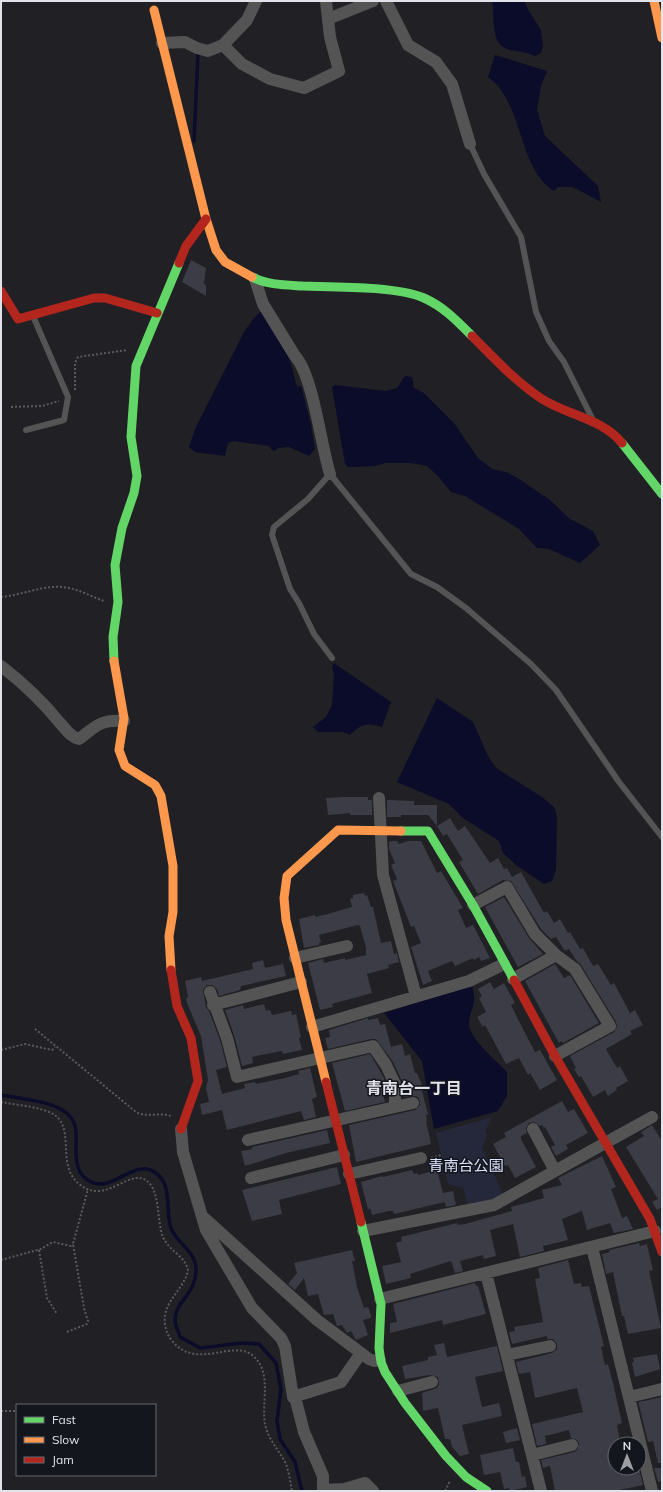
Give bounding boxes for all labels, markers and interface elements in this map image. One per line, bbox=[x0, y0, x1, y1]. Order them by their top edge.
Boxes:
district label: 青南台一丁目 bbox=[366, 1078, 462, 1098]
park label: 青南台公園 bbox=[428, 1156, 504, 1175]
legend bbox=[16, 1404, 156, 1476]
text: Fast bbox=[52, 1412, 76, 1427]
text: Slow bbox=[52, 1432, 80, 1447]
north arrow bbox=[607, 1436, 647, 1476]
text: N bbox=[623, 1439, 631, 1453]
text: Jam bbox=[52, 1452, 74, 1467]

